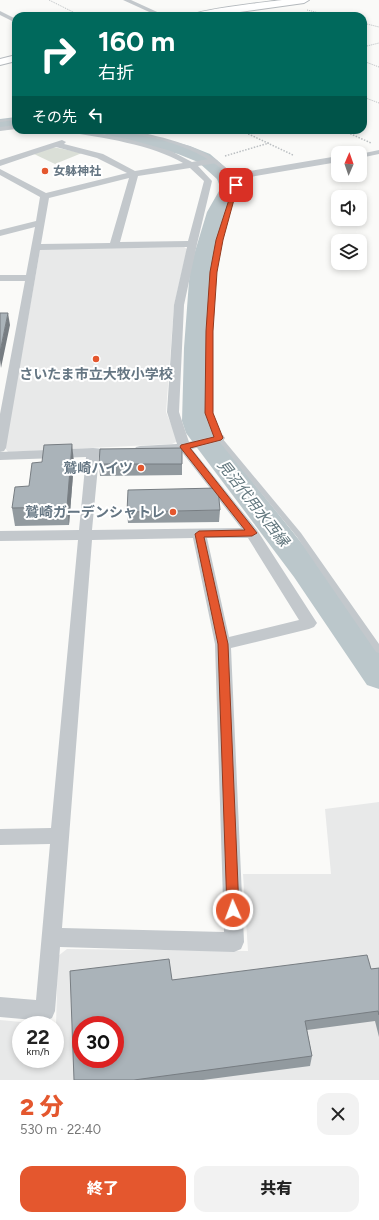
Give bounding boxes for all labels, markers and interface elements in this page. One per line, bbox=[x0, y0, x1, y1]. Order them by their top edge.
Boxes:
text: 160 m bbox=[98, 24, 175, 58]
icon: right bbox=[32, 28, 84, 80]
text: 右折 bbox=[98, 62, 134, 84]
icon: left bbox=[85, 104, 107, 126]
text: その先 bbox=[32, 108, 77, 126]
north arrow bbox=[331, 146, 367, 182]
map controls bbox=[331, 146, 367, 270]
place label: 女躰神社 bbox=[53, 164, 101, 178]
marker: 女躰神社 bbox=[40, 166, 50, 176]
pin bbox=[219, 168, 253, 202]
icon: arrive bbox=[225, 174, 247, 196]
button: sound bbox=[331, 190, 367, 226]
button: layers bbox=[331, 234, 367, 270]
marker: さいたま市立大牧小学校 bbox=[91, 354, 101, 364]
place label: さいたま市立大牧小学校 bbox=[19, 366, 173, 383]
water label: 見沼代用水西縁 bbox=[214, 456, 294, 551]
place label: 鷲崎ハイツ bbox=[63, 460, 133, 477]
marker: 鷲崎ハイツ bbox=[136, 463, 146, 473]
place label: 鷲崎ガーデンシャトレ bbox=[25, 504, 165, 521]
marker: 鷲崎ガーデンシャトレ bbox=[168, 507, 178, 517]
position arrow bbox=[212, 889, 254, 931]
speed limit sign: 30 bbox=[72, 1016, 124, 1068]
text: 22 bbox=[26, 1025, 50, 1049]
text: km/h bbox=[27, 1045, 49, 1058]
text: 2 分 bbox=[20, 1092, 64, 1121]
button: close bbox=[317, 1093, 359, 1135]
text: 530 m · 22:40 bbox=[20, 1122, 101, 1137]
button: 終了 bbox=[20, 1166, 186, 1212]
button: 共有 bbox=[194, 1166, 359, 1212]

